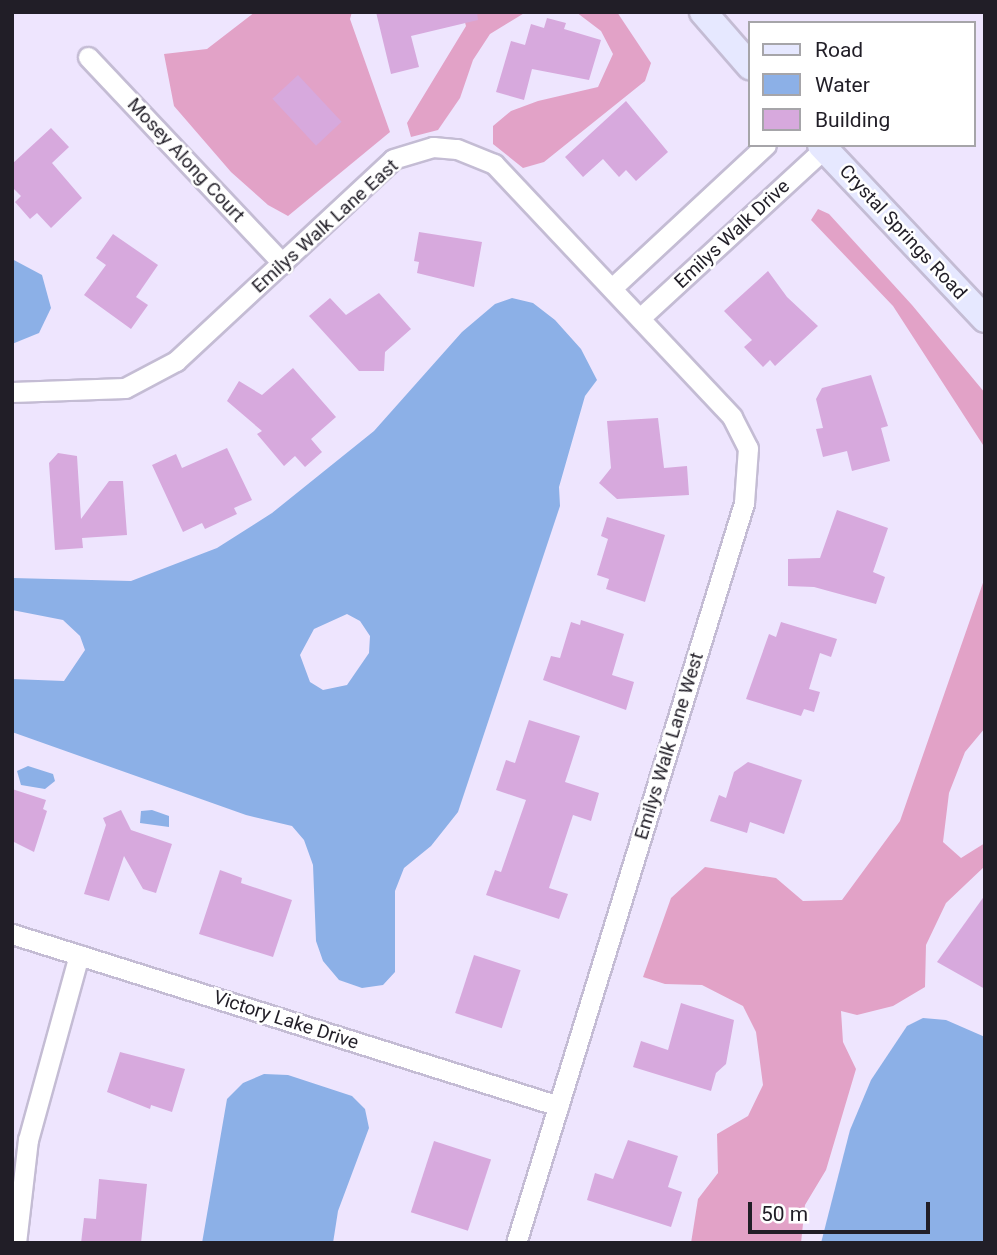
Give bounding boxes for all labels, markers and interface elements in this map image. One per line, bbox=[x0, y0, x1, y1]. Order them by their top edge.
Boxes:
legend bbox=[748, 21, 976, 147]
text: Road bbox=[815, 38, 863, 62]
text: Water bbox=[815, 73, 870, 97]
street label: Mosey Along Court bbox=[123, 93, 249, 227]
text: Building bbox=[815, 108, 890, 132]
street label: Emilys Walk Lane East bbox=[247, 154, 403, 298]
street label: Crystal Springs Road bbox=[835, 160, 971, 304]
street label: Emilys Walk Drive bbox=[670, 175, 794, 293]
street label: Emilys Walk Lane West bbox=[630, 650, 708, 842]
street label: Victory Lake Drive bbox=[211, 986, 361, 1054]
scale bar bbox=[752, 1188, 934, 1232]
text: 50 m bbox=[761, 1202, 808, 1226]

